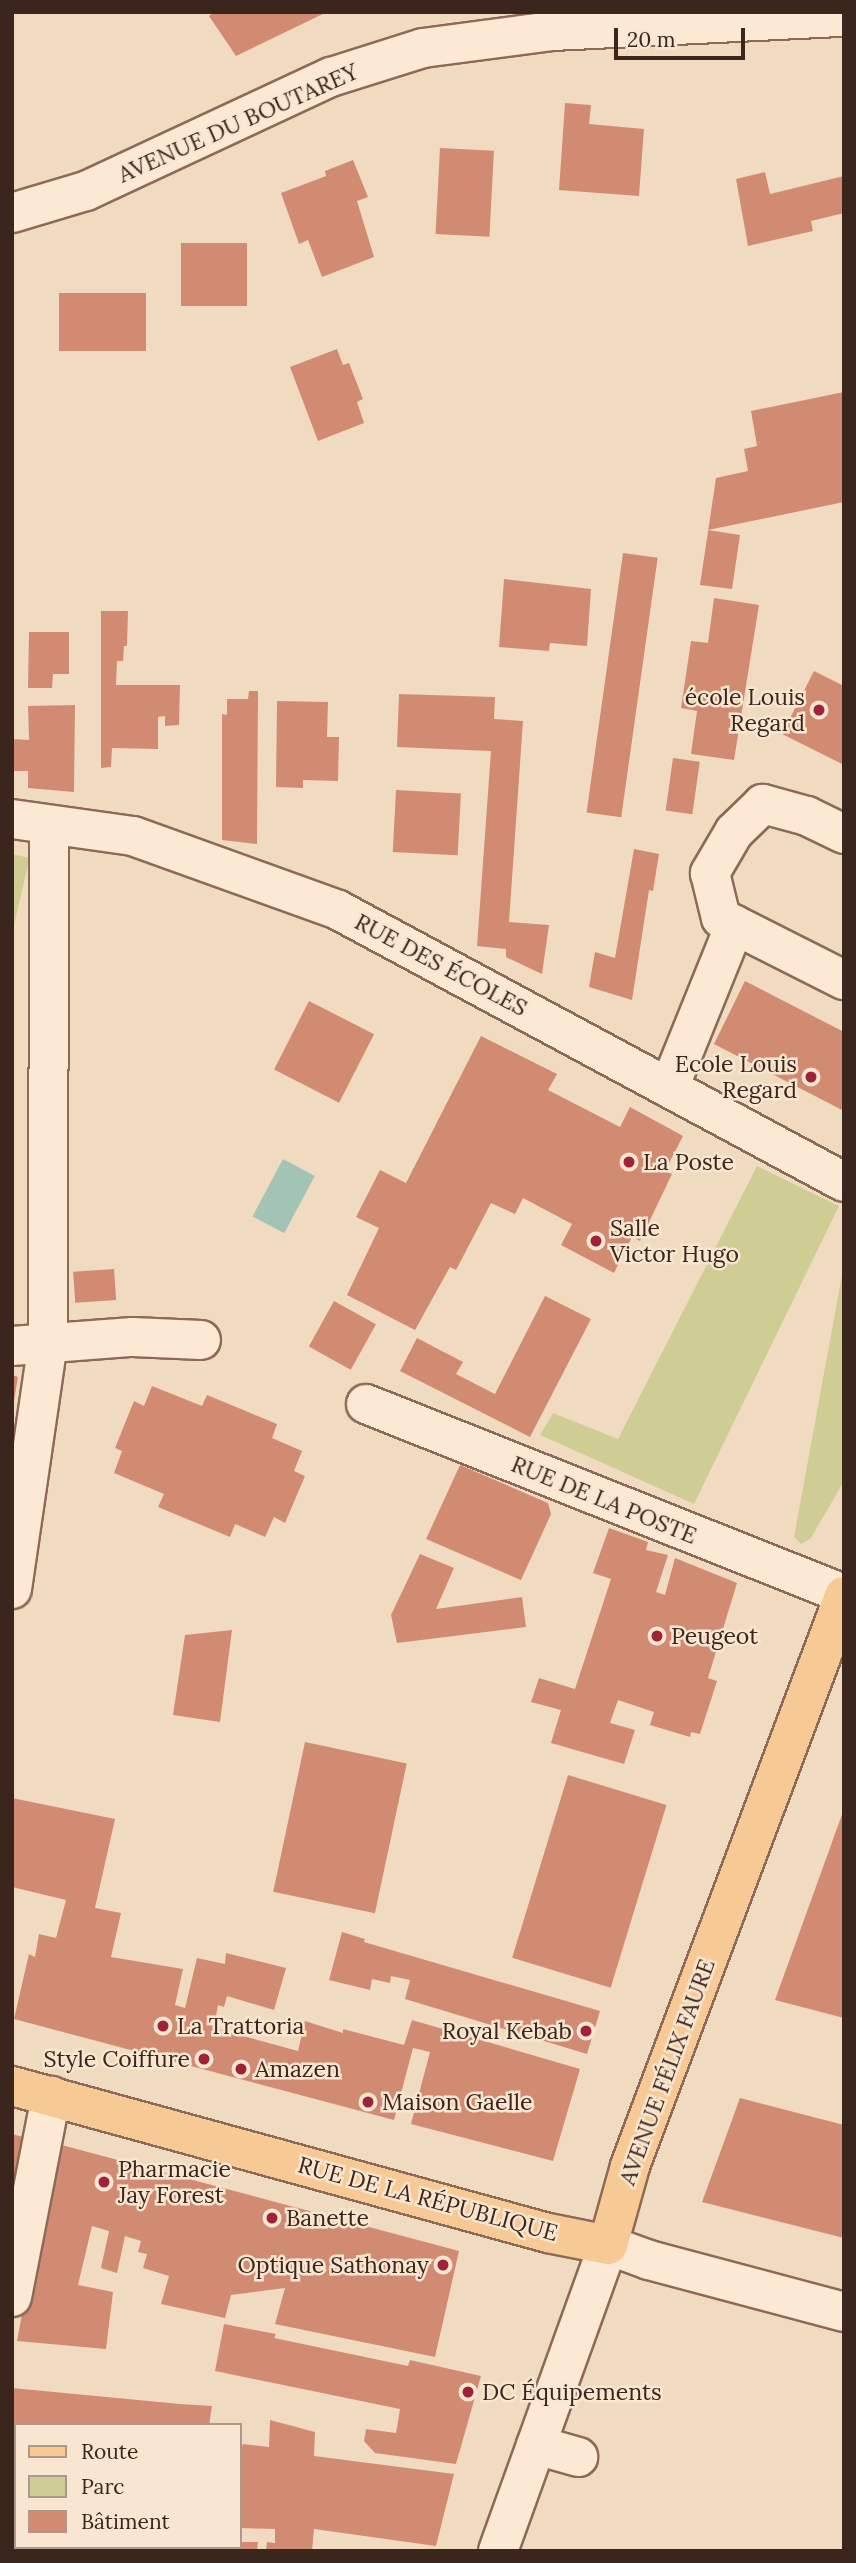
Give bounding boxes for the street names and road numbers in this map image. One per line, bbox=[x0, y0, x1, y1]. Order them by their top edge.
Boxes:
street label: AVENUE DU BOUTAREY bbox=[114, 58, 362, 188]
street label: RUE DES ÉCOLES bbox=[350, 908, 532, 1022]
street label: RUE DE LA POSTE bbox=[507, 1450, 701, 1550]
street label: AVENUE FÉLIX FAURE bbox=[613, 1955, 721, 2189]
street label: RUE DE LA RÉPUBLIQUE bbox=[295, 2151, 561, 2247]

